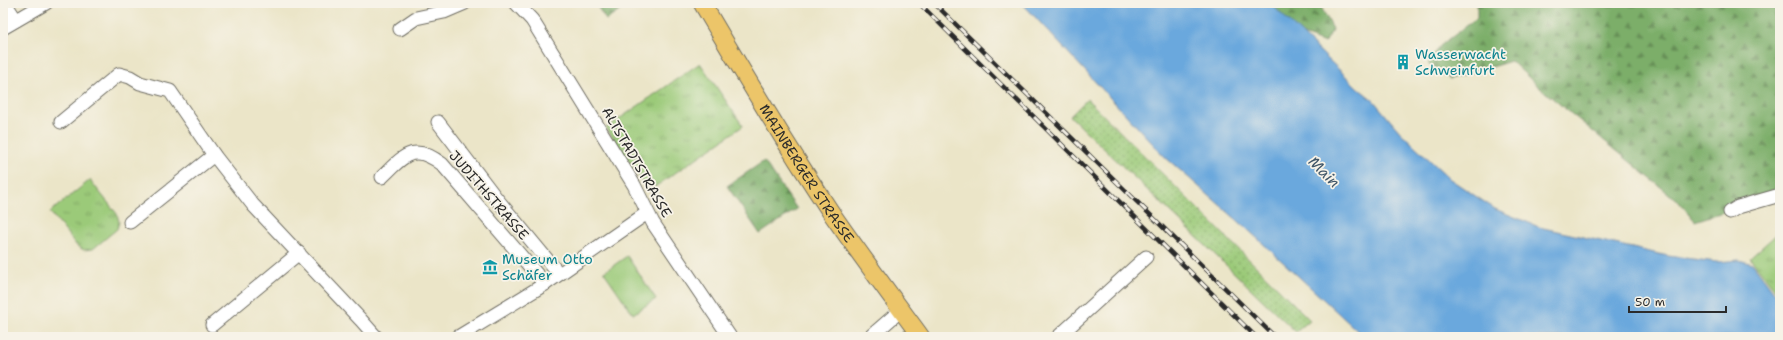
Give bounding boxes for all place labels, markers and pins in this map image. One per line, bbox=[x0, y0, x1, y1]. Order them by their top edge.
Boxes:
place label: Wasserwacht Schweinfurt bbox=[1415, 45, 1506, 79]
building icon: Wasserwacht Schweinfurt bbox=[1394, 53, 1412, 71]
place label: Museum Otto Schäfer bbox=[502, 250, 593, 284]
museum icon: Museum Otto Schäfer bbox=[481, 258, 499, 276]

